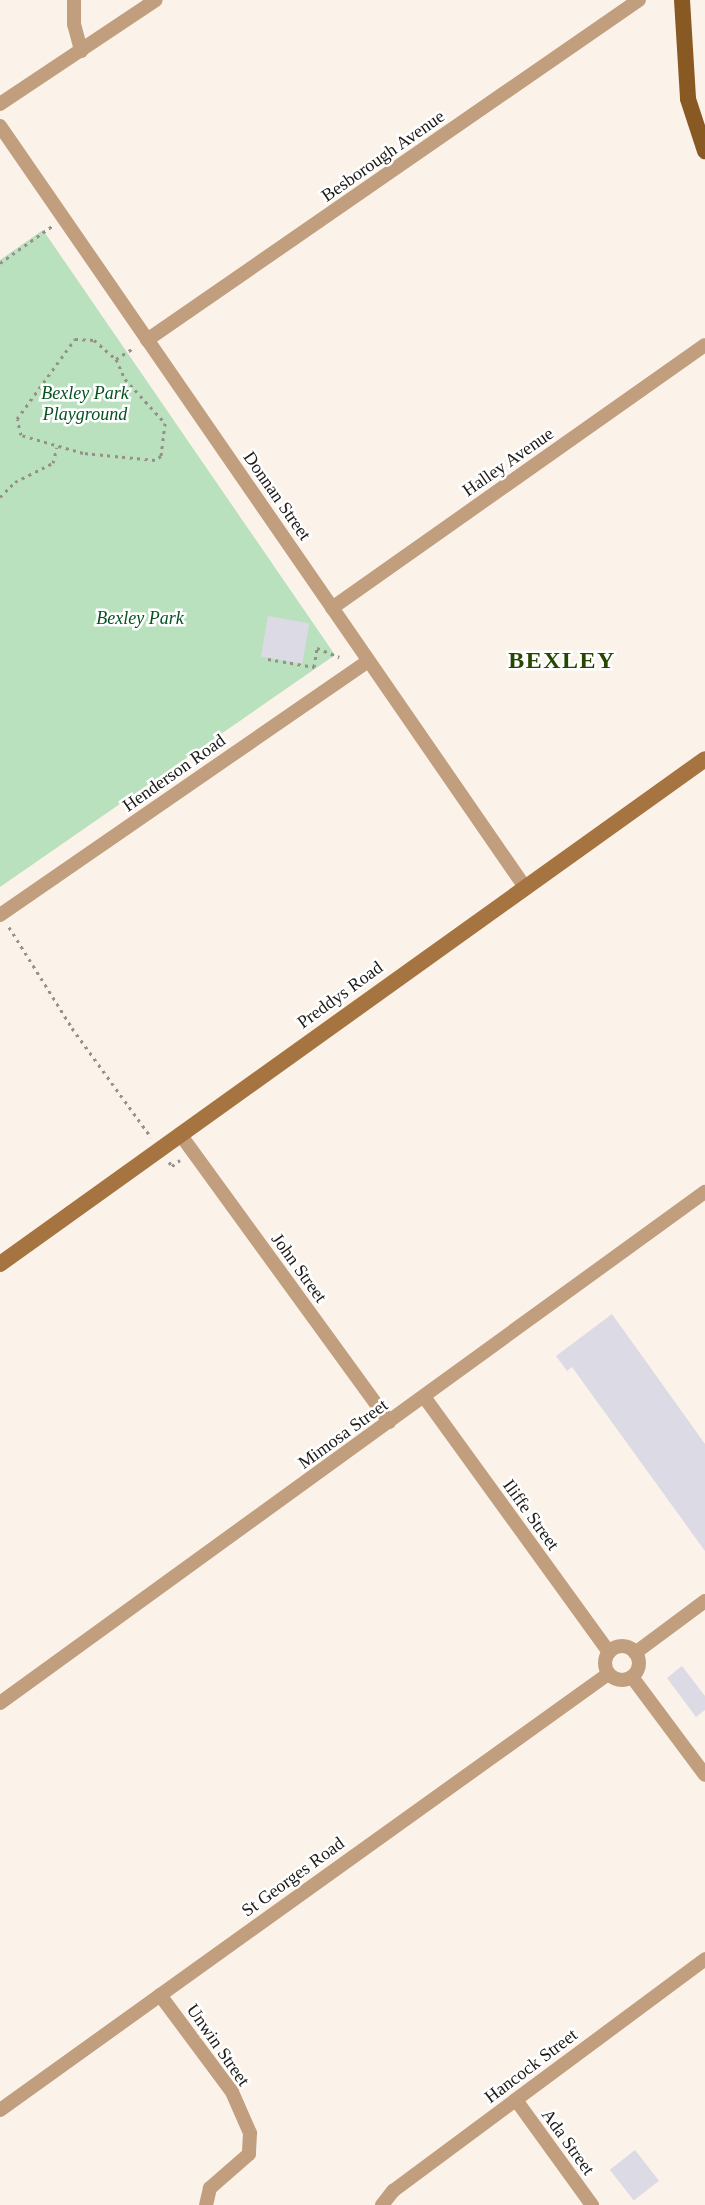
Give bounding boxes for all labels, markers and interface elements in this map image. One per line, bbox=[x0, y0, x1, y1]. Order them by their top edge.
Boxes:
street label: Besborough Avenue bbox=[317, 105, 449, 207]
park label: Bexley Park Playground bbox=[41, 383, 129, 426]
street label: Halley Avenue bbox=[458, 422, 558, 502]
street label: Donnan Street bbox=[238, 447, 316, 545]
park label: Bexley Park bbox=[96, 607, 184, 629]
district label: BEXLEY bbox=[508, 647, 616, 675]
street label: Henderson Road bbox=[118, 730, 230, 816]
street label: Preddys Road bbox=[293, 957, 387, 1033]
street label: John Street bbox=[267, 1229, 331, 1307]
street label: Mimosa Street bbox=[294, 1394, 392, 1474]
street label: Iliffe Street bbox=[498, 1475, 564, 1555]
street label: St Georges Road bbox=[237, 1833, 349, 1921]
street label: Unwin Street bbox=[182, 2000, 254, 2090]
street label: Hancock Street bbox=[480, 2024, 582, 2108]
street label: Ada Street bbox=[537, 2105, 599, 2179]

